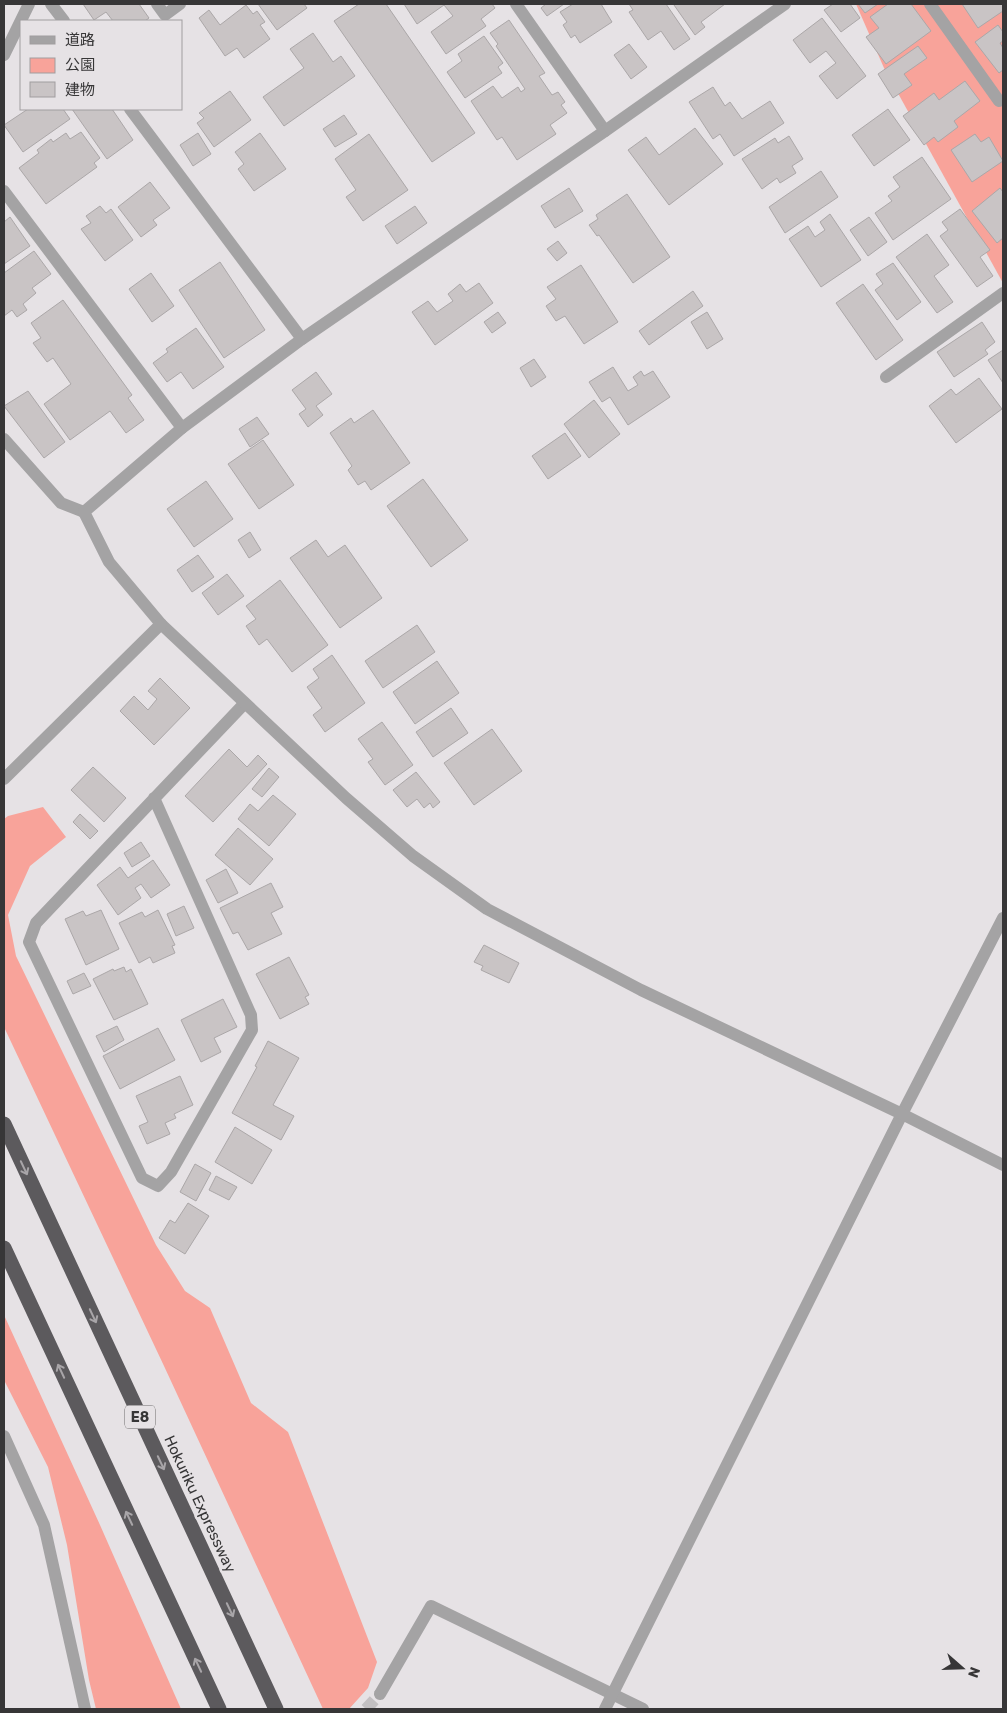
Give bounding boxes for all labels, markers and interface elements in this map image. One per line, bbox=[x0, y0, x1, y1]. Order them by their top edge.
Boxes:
legend bbox=[20, 20, 182, 110]
text: 道路 bbox=[65, 31, 95, 49]
text: 公園 bbox=[65, 56, 95, 74]
text: 建物 bbox=[65, 81, 95, 99]
one-way arrow bbox=[20, 1160, 30, 1175]
one-way arrow bbox=[88, 1308, 98, 1323]
one-way arrow bbox=[55, 1363, 65, 1378]
road number: E8 bbox=[125, 1405, 155, 1428]
street label: Hokuriku Expressway bbox=[160, 1433, 240, 1575]
one-way arrow bbox=[157, 1455, 167, 1470]
one-way arrow bbox=[124, 1511, 134, 1526]
one-way arrow bbox=[226, 1602, 235, 1617]
north arrow bbox=[937, 1643, 987, 1693]
one-way arrow bbox=[193, 1658, 202, 1673]
text: N bbox=[964, 1665, 983, 1680]

